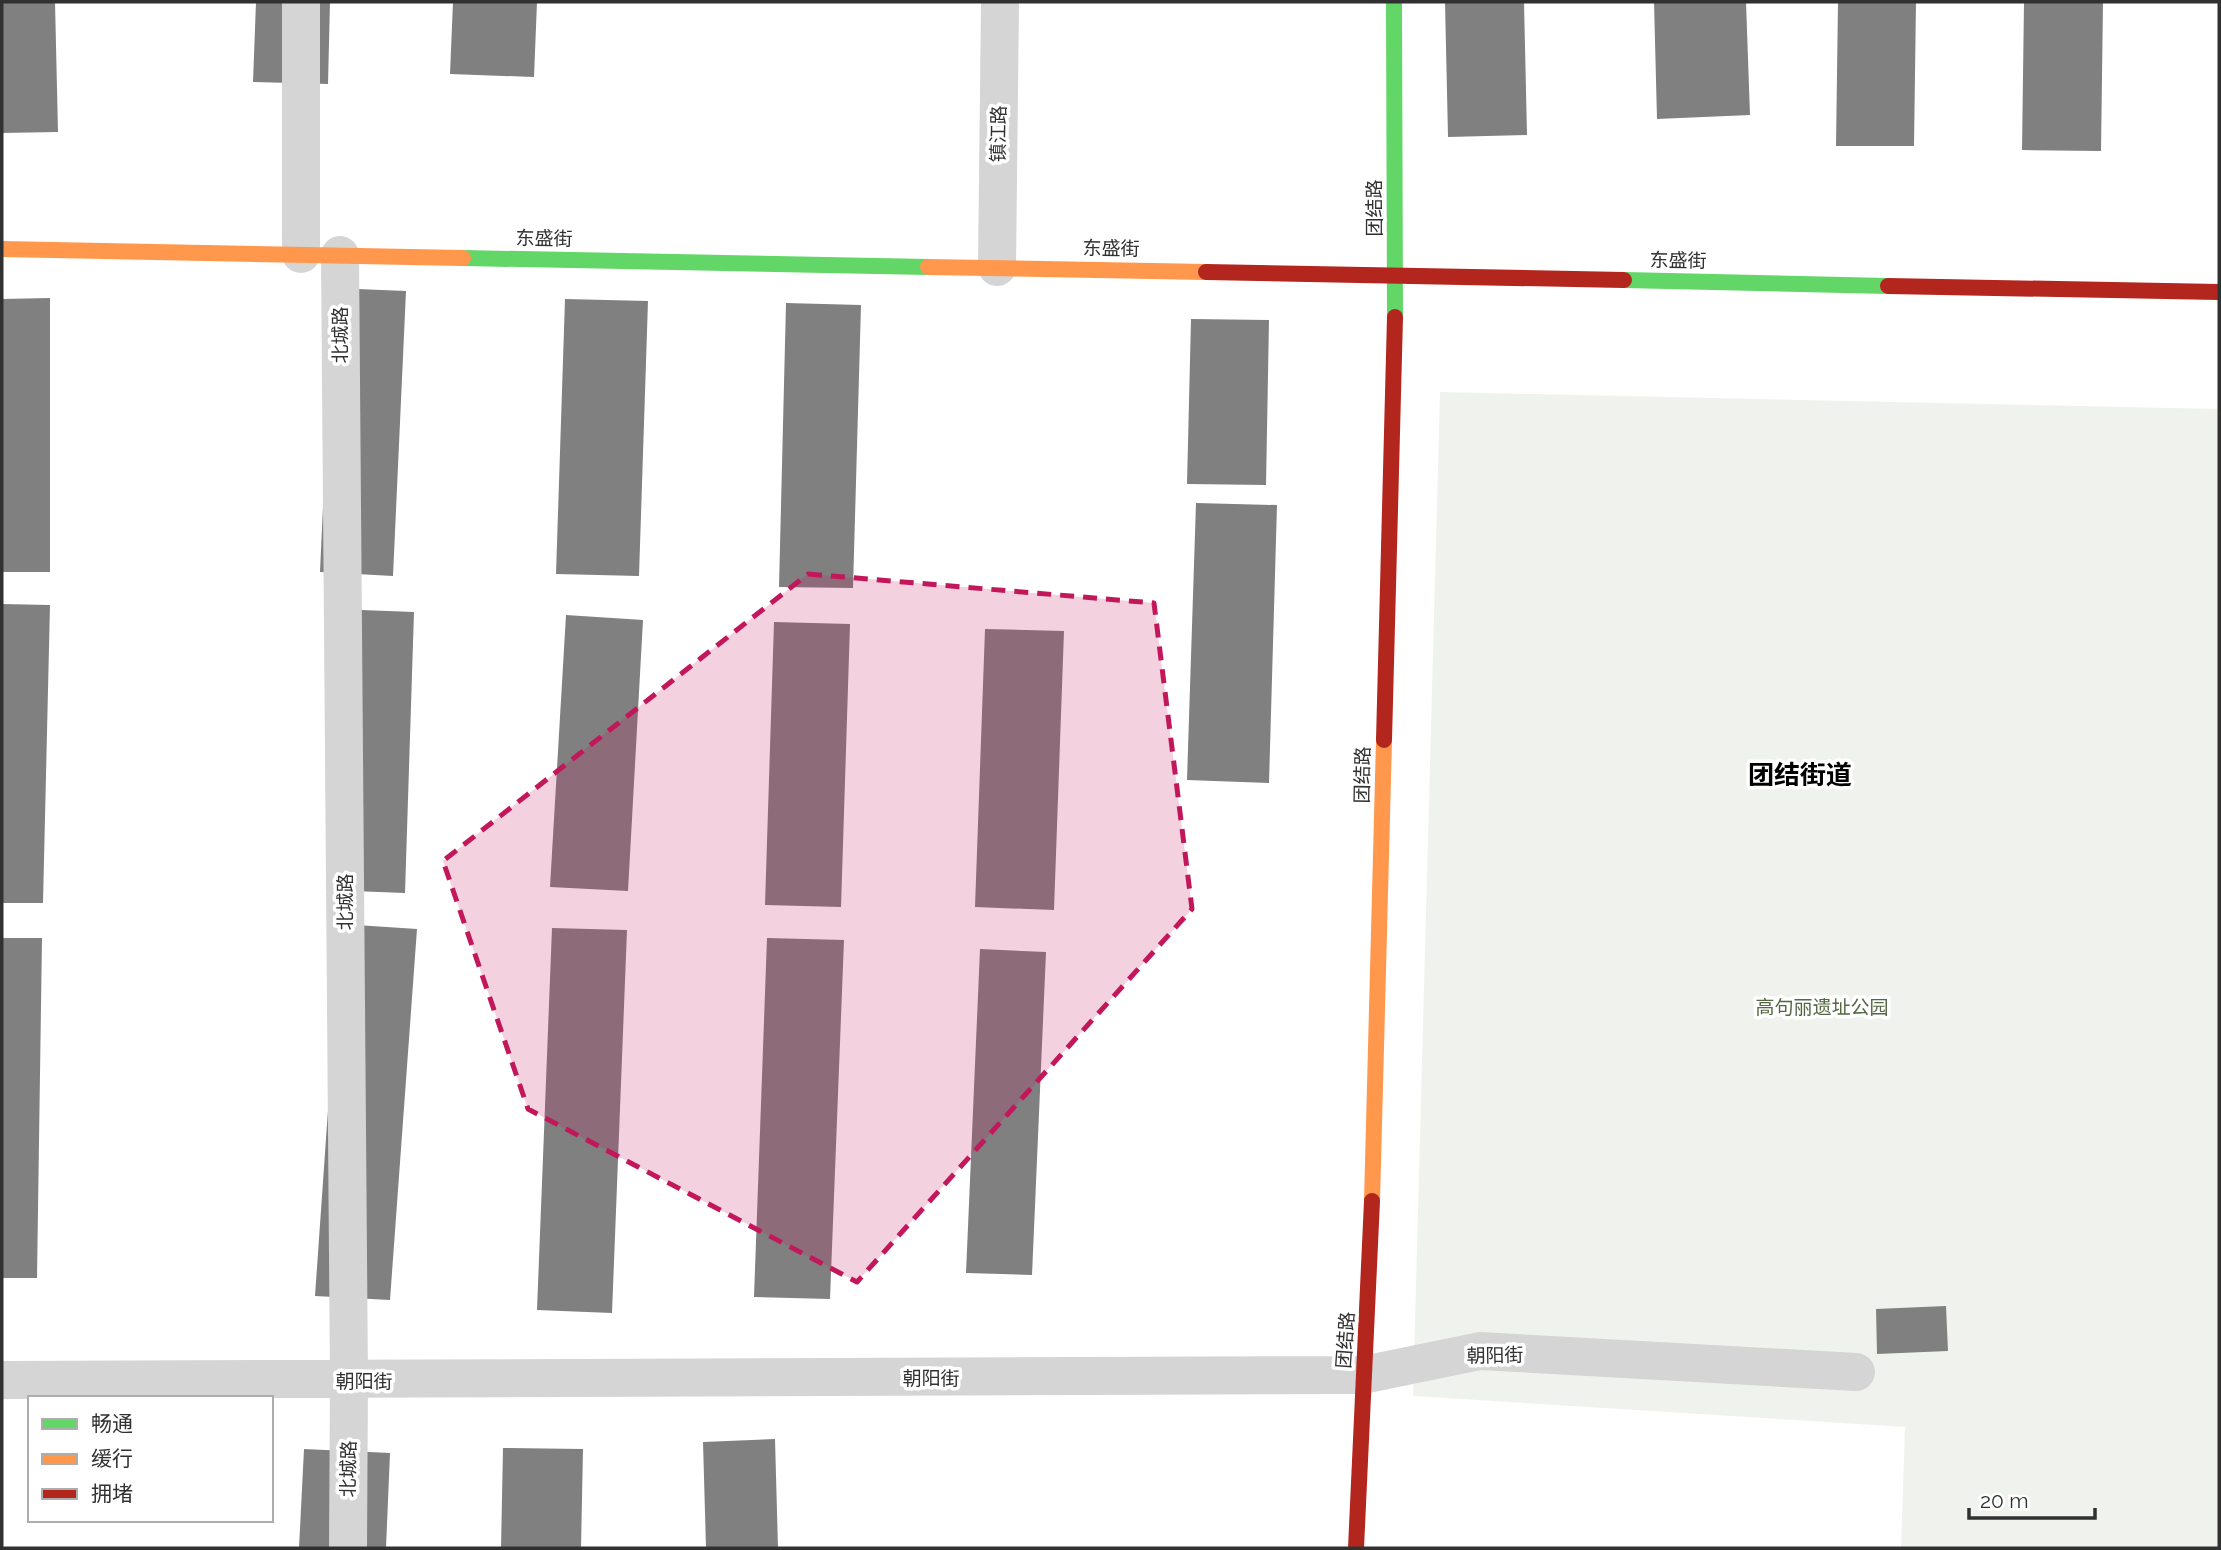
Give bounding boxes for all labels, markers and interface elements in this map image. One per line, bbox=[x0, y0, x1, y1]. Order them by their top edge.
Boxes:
street label: 镇江路 bbox=[987, 105, 1009, 163]
street label: 团结路 bbox=[1363, 179, 1385, 237]
street label: 东盛街 bbox=[515, 227, 573, 249]
street label: 东盛街 bbox=[1082, 237, 1140, 259]
street label: 东盛街 bbox=[1649, 249, 1707, 271]
street label: 北城路 bbox=[329, 306, 351, 364]
street label: 团结路 bbox=[1351, 746, 1373, 804]
district label: 团结街道 bbox=[1748, 760, 1852, 790]
street label: 北城路 bbox=[334, 873, 356, 931]
park label: 高句丽遗址公园 bbox=[1755, 996, 1889, 1018]
street label: 团结路 bbox=[1332, 1311, 1358, 1369]
street label: 朝阳街 bbox=[1466, 1344, 1524, 1366]
street label: 朝阳街 bbox=[902, 1367, 960, 1389]
street label: 朝阳街 bbox=[335, 1370, 393, 1392]
legend bbox=[28, 1396, 273, 1522]
text: 畅通 bbox=[91, 1411, 133, 1436]
street label: 北城路 bbox=[337, 1440, 359, 1498]
text: 缓行 bbox=[91, 1446, 133, 1471]
scale bar bbox=[1969, 1476, 2095, 1520]
text: 拥堵 bbox=[91, 1481, 133, 1506]
text: 20 m bbox=[1980, 1488, 2028, 1513]

